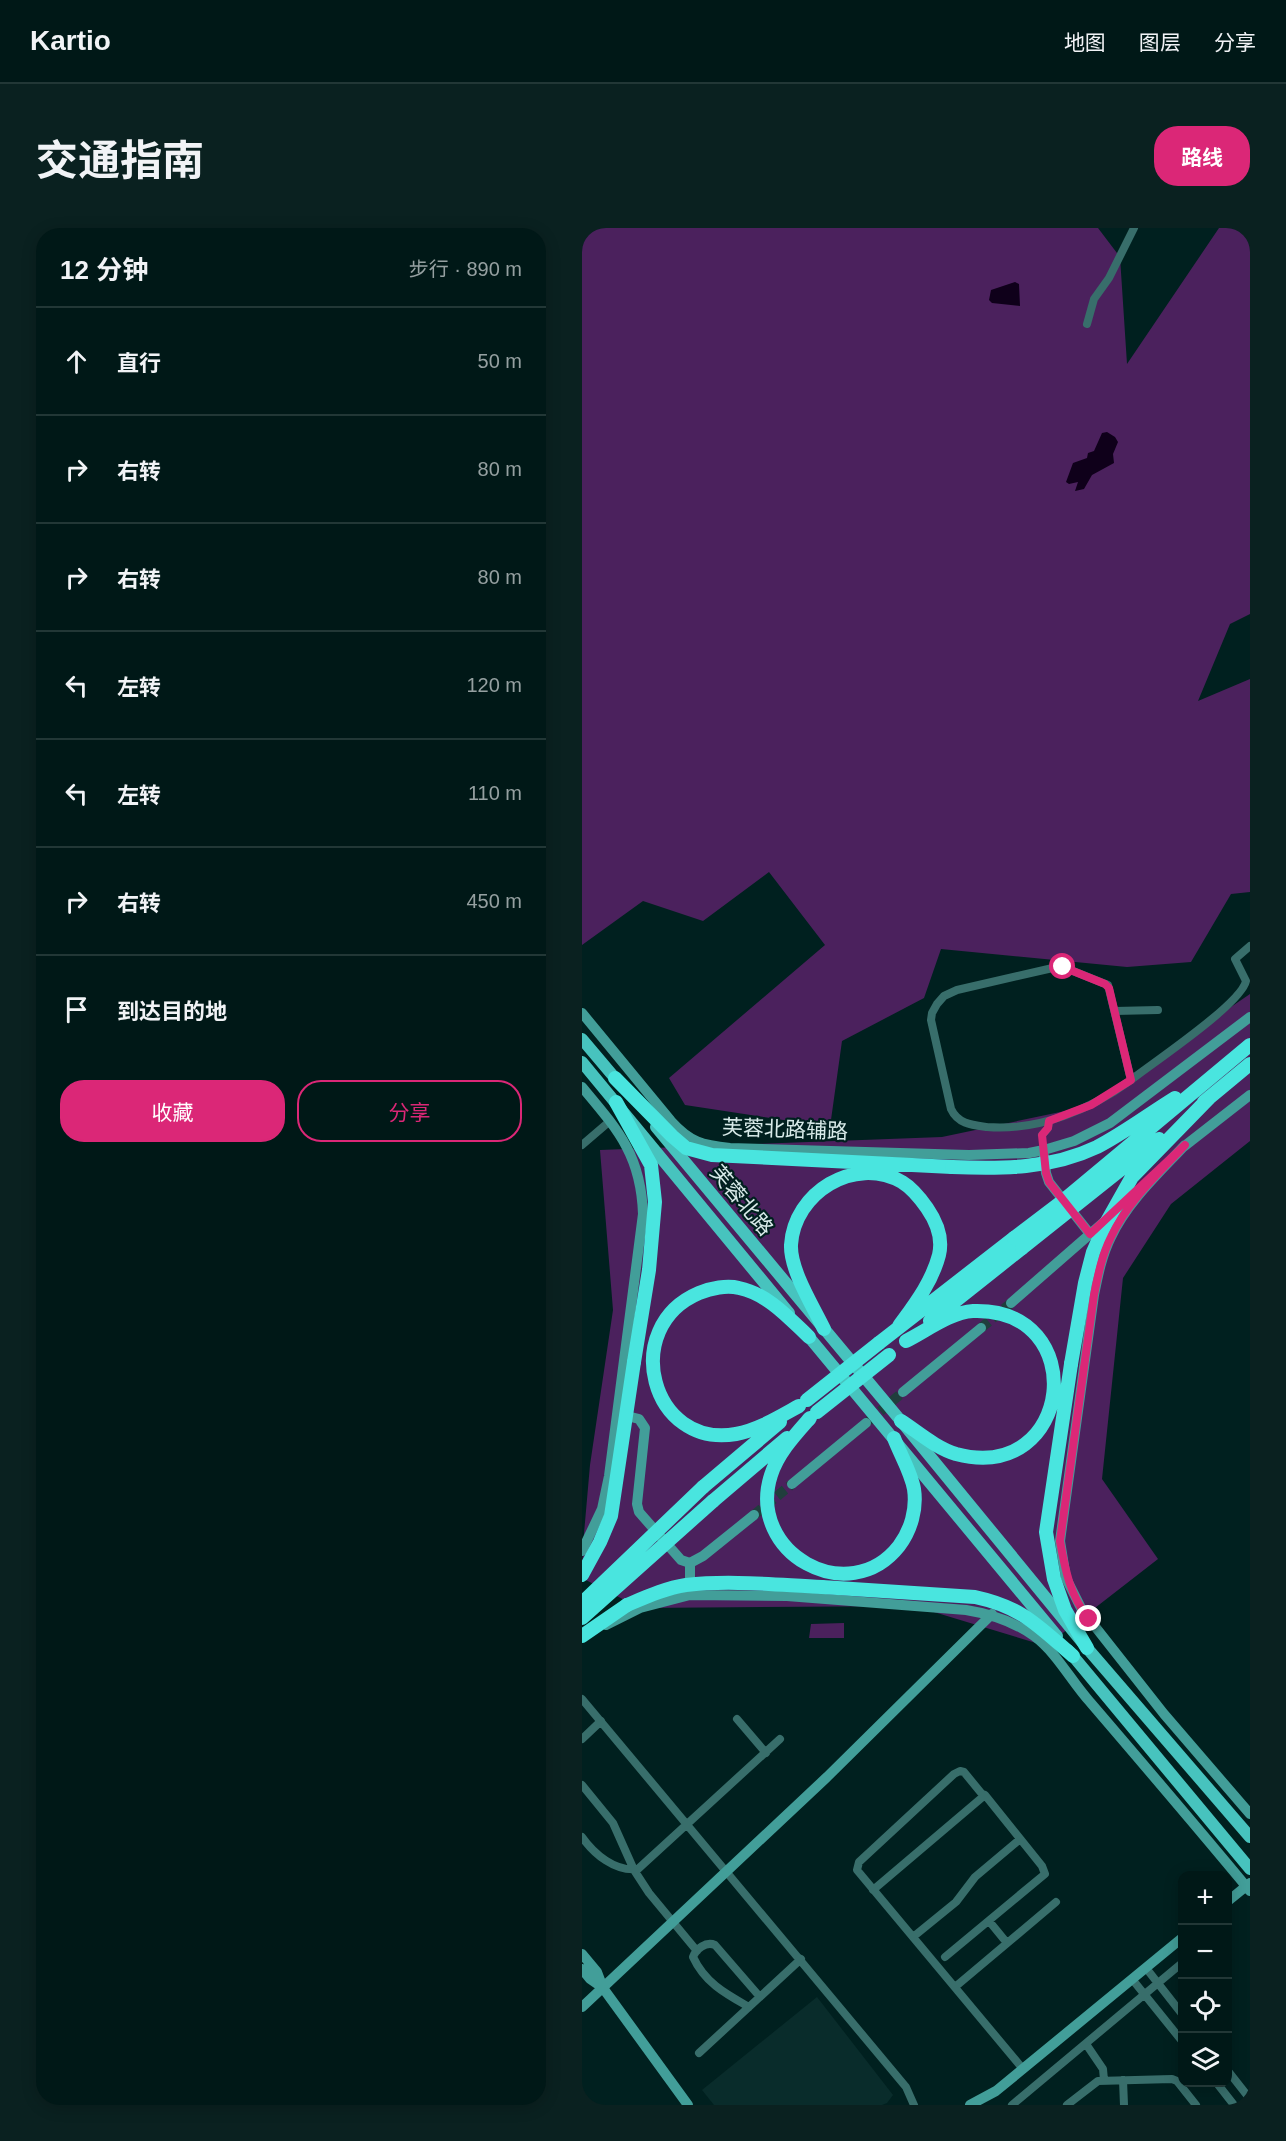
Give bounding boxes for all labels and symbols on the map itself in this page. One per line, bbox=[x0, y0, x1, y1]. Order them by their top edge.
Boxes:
route start bbox=[1049, 953, 1075, 979]
street label: 芙蓉北路辅路 bbox=[722, 1115, 848, 1143]
street label: 芙蓉北路 bbox=[706, 1160, 778, 1240]
route end bbox=[1075, 1605, 1101, 1631]

